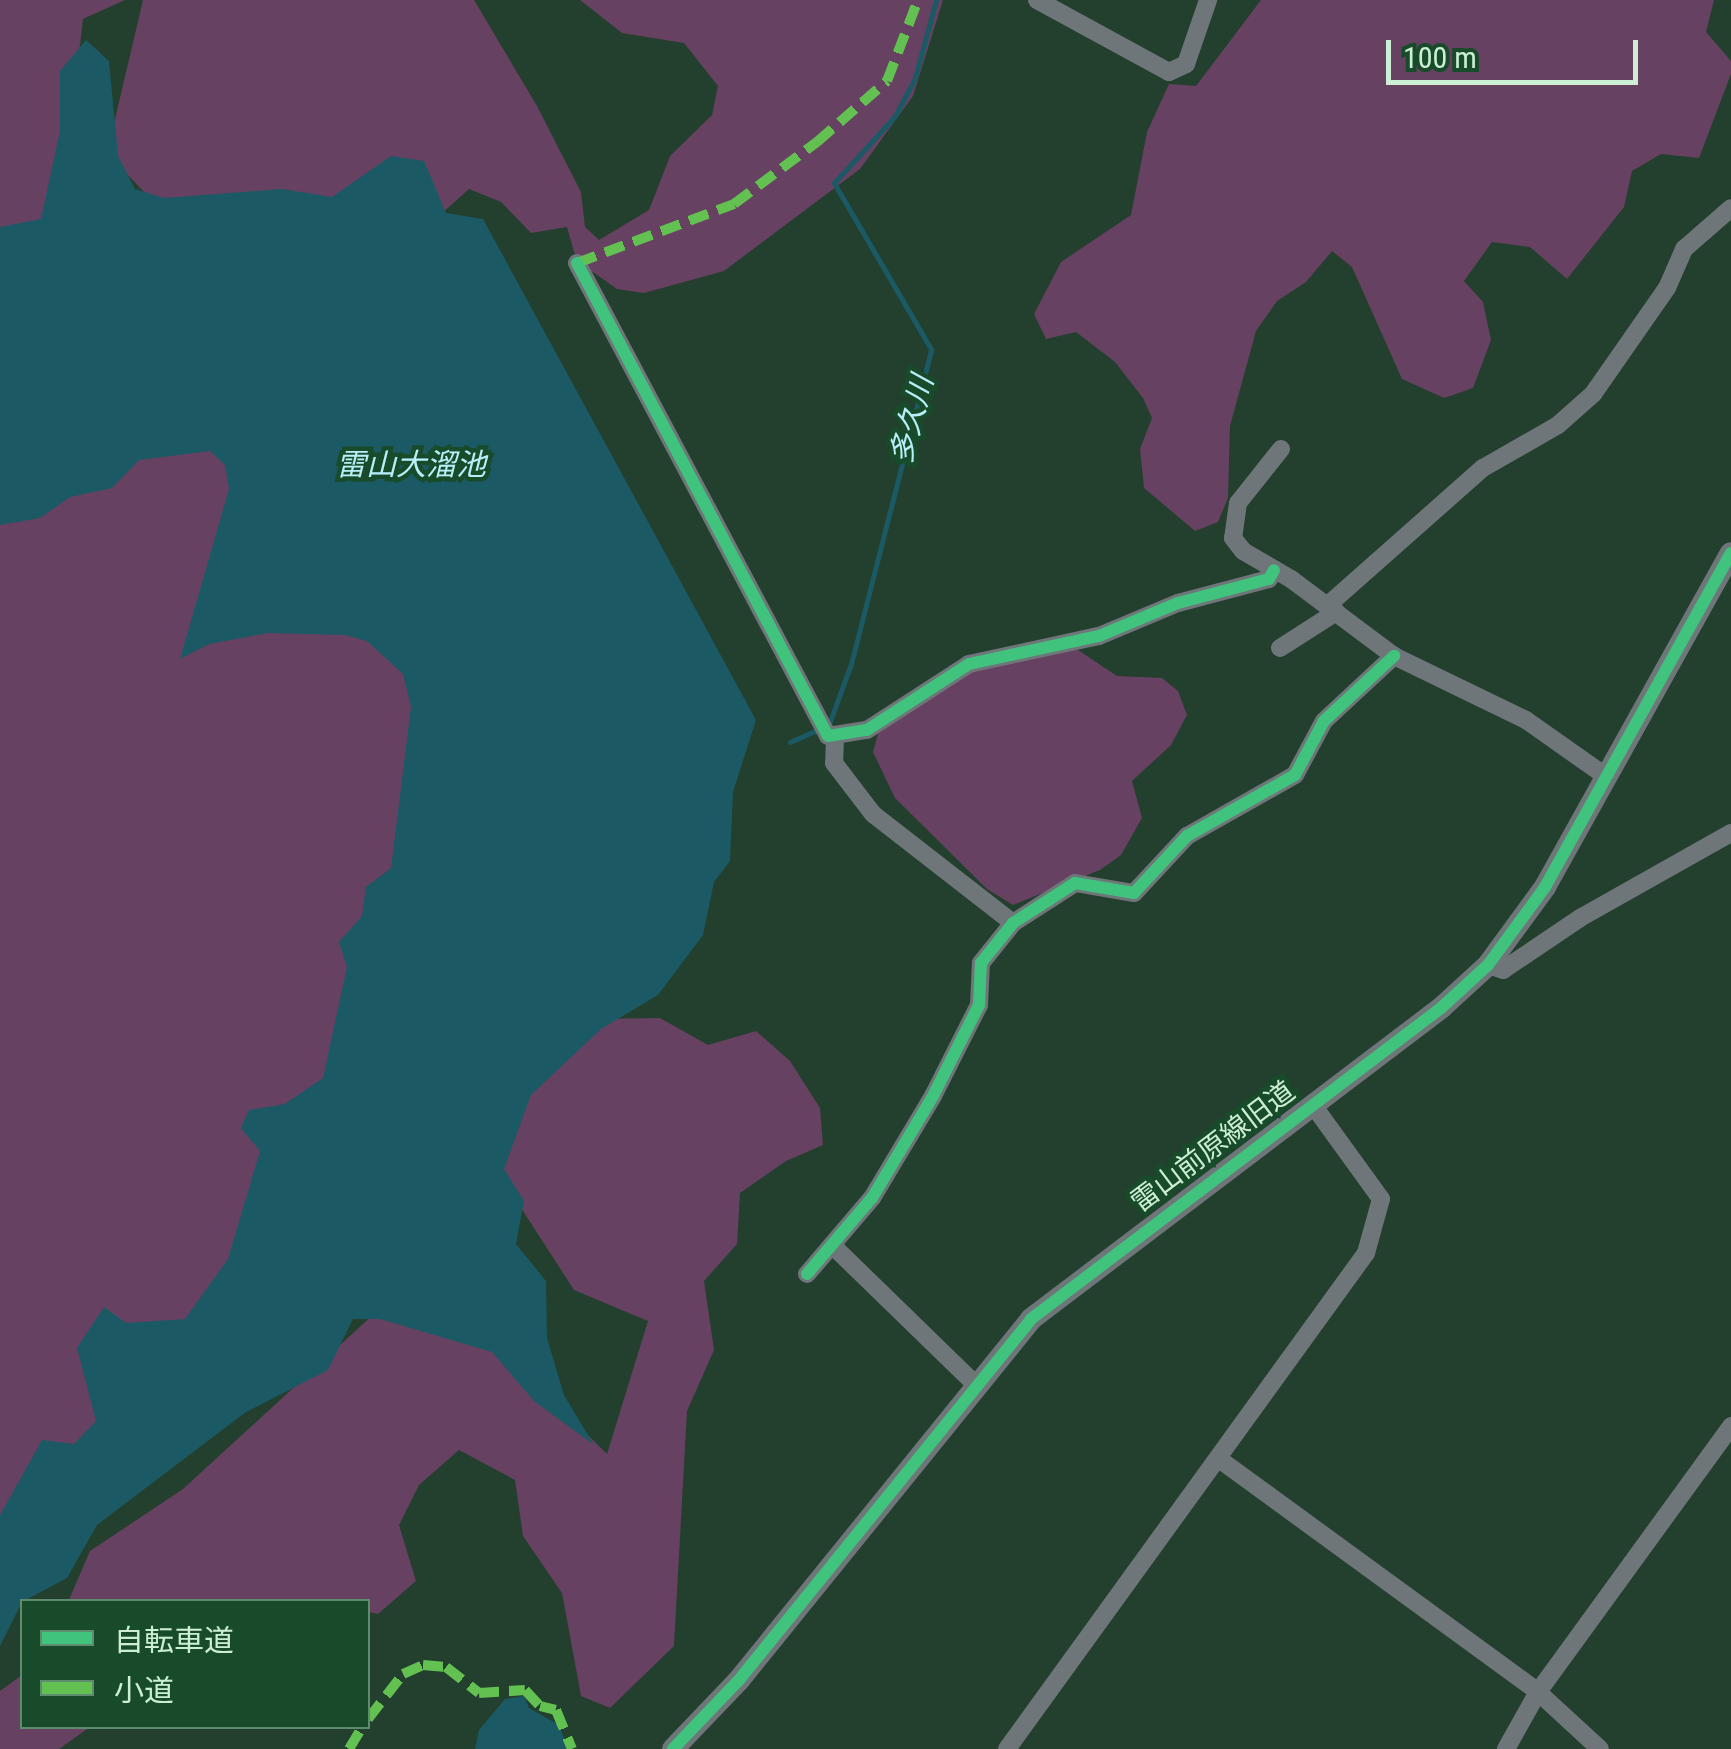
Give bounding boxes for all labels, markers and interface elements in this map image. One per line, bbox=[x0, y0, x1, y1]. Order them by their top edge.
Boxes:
scale bar bbox=[1391, 20, 1644, 82]
text: 100 m bbox=[1403, 40, 1477, 75]
water label: 多久川 bbox=[883, 372, 941, 468]
water label: 雷山大溜池 bbox=[336, 447, 486, 483]
street label: 雷山前原線旧道 bbox=[1125, 1075, 1301, 1219]
legend bbox=[20, 1599, 370, 1729]
text: 自転車道 bbox=[114, 1623, 234, 1658]
text: 小道 bbox=[114, 1673, 174, 1708]

